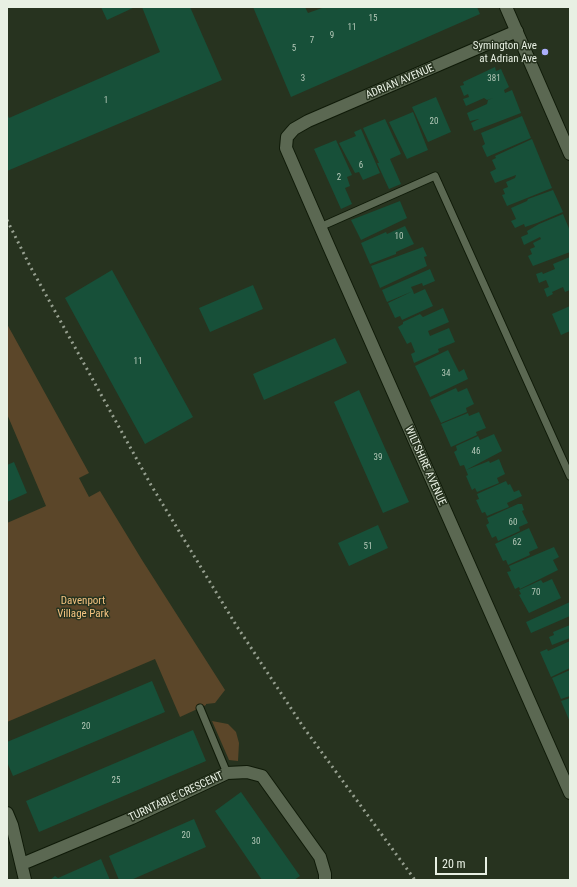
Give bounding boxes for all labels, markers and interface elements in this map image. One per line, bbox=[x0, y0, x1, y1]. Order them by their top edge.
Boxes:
house number: 15 bbox=[369, 14, 377, 24]
house number: 11 bbox=[348, 23, 356, 33]
house number: 9 bbox=[330, 31, 334, 41]
house number: 7 bbox=[310, 36, 314, 46]
place label: Symington Ave at Adrian Ave bbox=[473, 39, 537, 65]
house number: 5 bbox=[292, 44, 296, 54]
marker: Symington Ave at Adrian Ave bbox=[540, 47, 550, 57]
street label: ADRIAN AVENUE bbox=[364, 62, 436, 102]
house number: 3 bbox=[301, 74, 305, 84]
house number: 381 bbox=[487, 74, 501, 84]
house number: 1 bbox=[104, 96, 108, 106]
house number: 20 bbox=[430, 117, 438, 127]
house number: 6 bbox=[359, 161, 363, 171]
house number: 2 bbox=[337, 173, 341, 183]
house number: 10 bbox=[395, 232, 403, 242]
house number: 11 bbox=[134, 357, 142, 367]
house number: 34 bbox=[442, 369, 450, 379]
street label: WILTSHIRE AVENUE bbox=[402, 424, 448, 508]
house number: 46 bbox=[472, 447, 480, 457]
house number: 39 bbox=[374, 453, 382, 463]
house number: 60 bbox=[509, 518, 517, 528]
house number: 62 bbox=[513, 538, 521, 548]
house number: 51 bbox=[364, 542, 372, 552]
house number: 70 bbox=[532, 588, 540, 598]
park label: Davenport Village Park bbox=[57, 594, 109, 620]
house number: 20 bbox=[82, 722, 90, 732]
street label: TURNTABLE CRESCENT bbox=[127, 769, 225, 825]
house number: 25 bbox=[112, 776, 120, 786]
house number: 20 bbox=[182, 831, 190, 841]
house number: 30 bbox=[252, 837, 260, 847]
scale bar bbox=[437, 849, 489, 875]
text: 20 m bbox=[442, 857, 466, 871]

